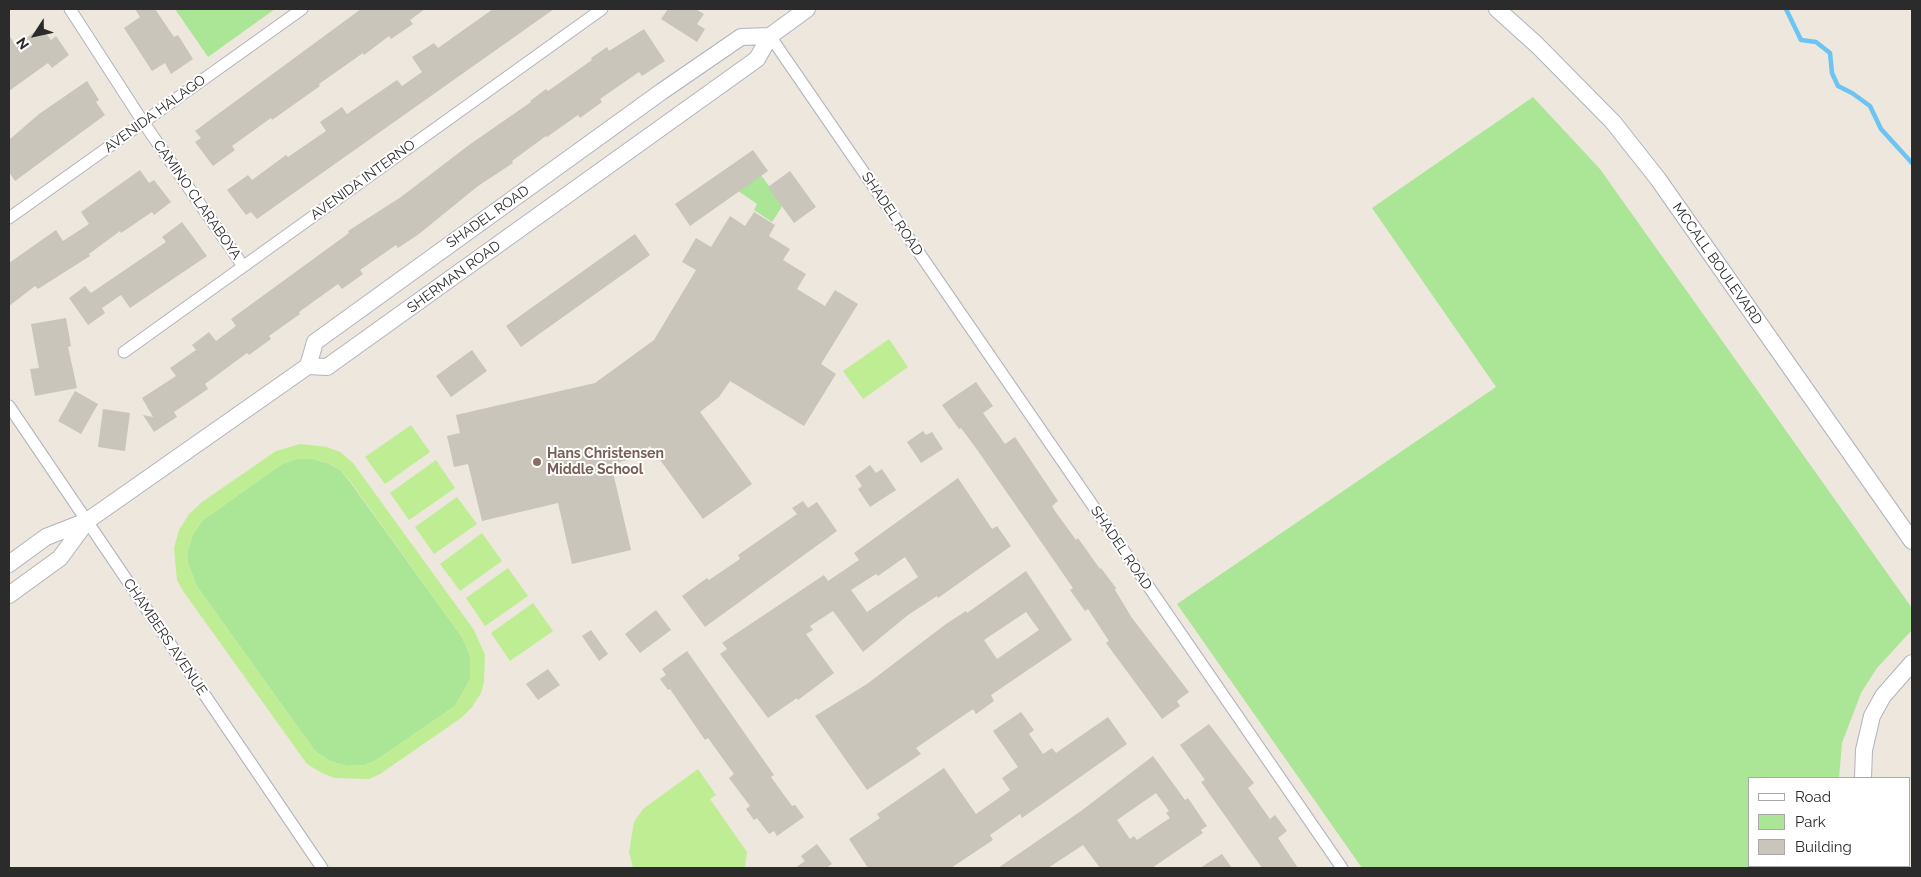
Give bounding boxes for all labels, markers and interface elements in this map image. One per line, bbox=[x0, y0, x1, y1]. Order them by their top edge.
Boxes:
north arrow bbox=[10, 10, 60, 60]
text: N bbox=[13, 35, 32, 53]
street label: AVENIDA HALAGO bbox=[101, 72, 209, 156]
street label: AVENIDA INTERNO bbox=[307, 136, 419, 224]
street label: CAMINO CLARABOYA bbox=[149, 137, 245, 263]
street label: SHADEL ROAD bbox=[858, 169, 926, 259]
street label: SHADEL ROAD bbox=[443, 182, 533, 252]
street label: MCCALL BOULEVARD bbox=[1669, 200, 1765, 328]
street label: SHERMAN ROAD bbox=[404, 237, 504, 317]
place label: Hans Christensen Middle School bbox=[547, 446, 664, 478]
marker: Hans Christensen Middle School bbox=[531, 456, 543, 468]
street label: SHADEL ROAD bbox=[1087, 503, 1155, 593]
street label: CHAMBERS AVENUE bbox=[120, 575, 210, 699]
legend bbox=[1748, 777, 1911, 867]
text: Road bbox=[1795, 788, 1831, 806]
text: Park bbox=[1795, 813, 1826, 831]
text: Building bbox=[1795, 838, 1852, 856]

